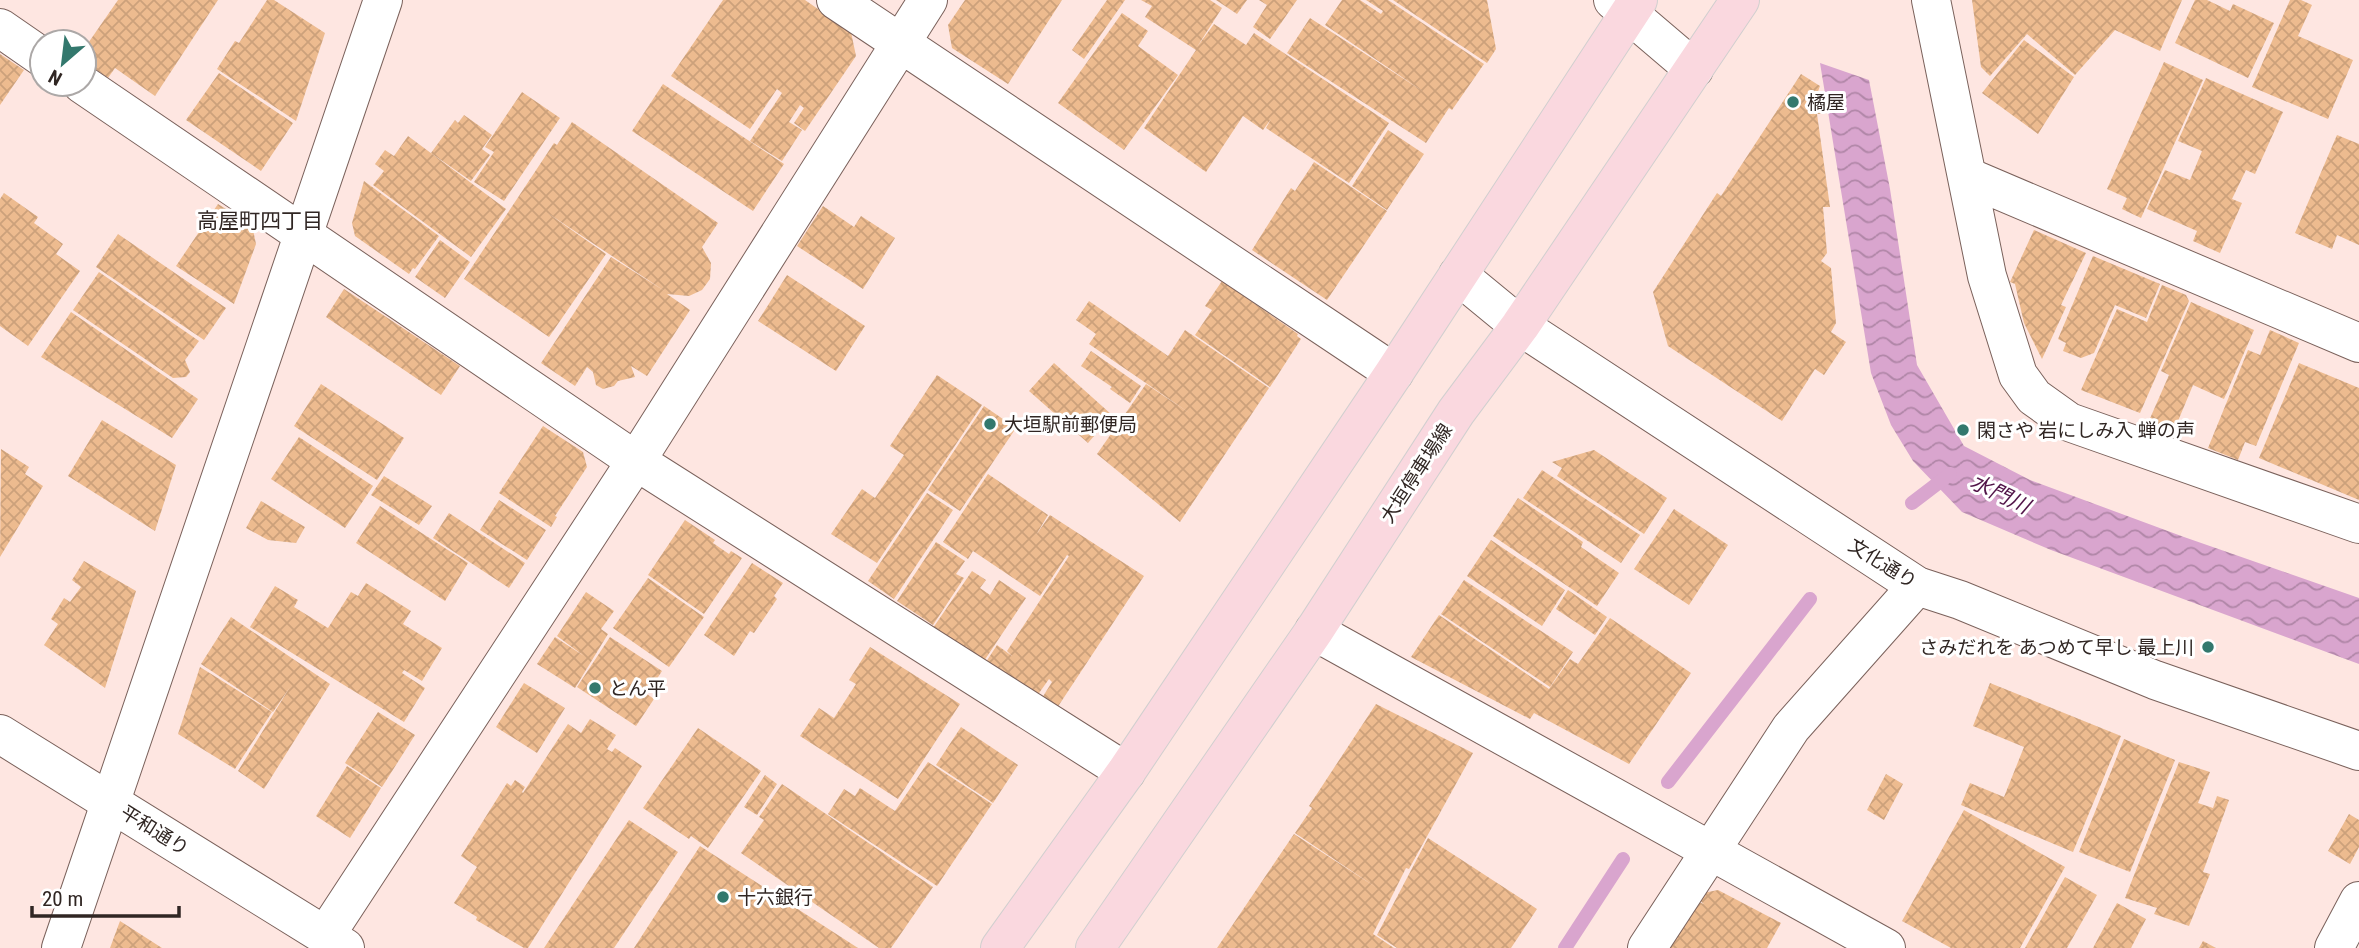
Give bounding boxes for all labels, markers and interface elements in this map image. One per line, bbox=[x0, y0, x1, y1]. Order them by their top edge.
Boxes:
north arrow bbox=[28, 28, 98, 98]
text: N bbox=[45, 65, 66, 90]
place label: 橘屋 bbox=[1807, 91, 1845, 114]
marker: 橘屋 bbox=[1785, 94, 1801, 110]
district label: 高屋町四丁目 bbox=[197, 209, 323, 233]
place label: 大垣駅前郵便局 bbox=[1004, 413, 1137, 436]
marker: 大垣駅前郵便局 bbox=[982, 416, 998, 432]
street label: 大垣停車場線 bbox=[1376, 419, 1457, 527]
place label: 閑さや 岩にしみ入 蝉の声 bbox=[1977, 419, 2195, 442]
marker: 閑さや 岩にしみ入 蝉の声 bbox=[1955, 422, 1971, 438]
water label: 水門川 bbox=[1966, 469, 2035, 519]
street label: 文化通り bbox=[1844, 534, 1921, 593]
place label: さみだれを あつめて早し 最上川 bbox=[1919, 636, 2194, 659]
marker: さみだれを あつめて早し 最上川 bbox=[2200, 639, 2216, 655]
place label: とん平 bbox=[609, 677, 666, 700]
marker: とん平 bbox=[587, 680, 603, 696]
street label: 平和通り bbox=[116, 801, 193, 860]
scale bar bbox=[32, 874, 178, 918]
place label: 十六銀行 bbox=[737, 886, 813, 909]
text: 20 m bbox=[42, 887, 83, 911]
marker: 十六銀行 bbox=[715, 889, 731, 905]

